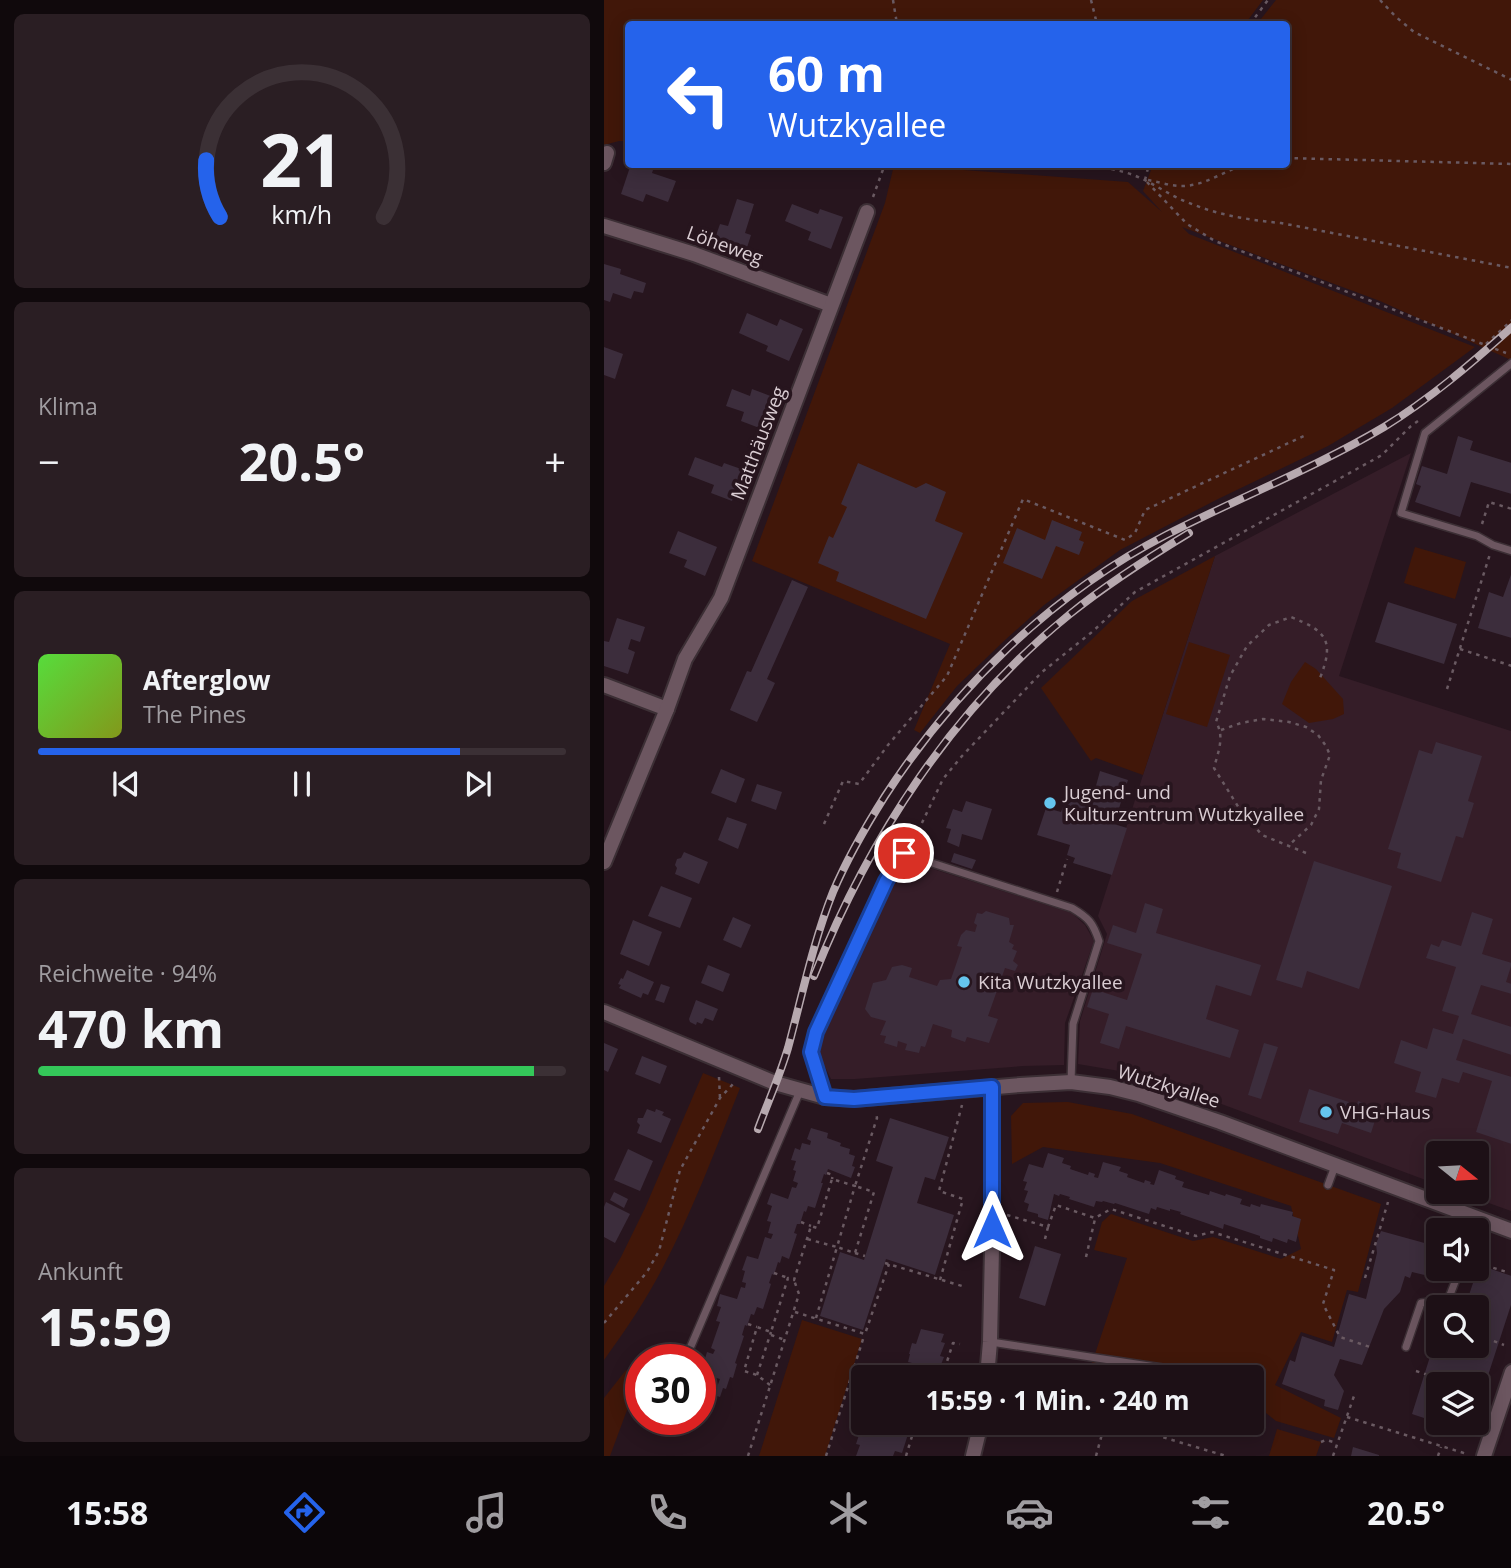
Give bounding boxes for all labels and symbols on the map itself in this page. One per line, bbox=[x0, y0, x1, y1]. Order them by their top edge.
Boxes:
street label: Löheweg bbox=[683, 219, 767, 271]
street label: Matthäusweg bbox=[724, 382, 792, 504]
place label: Jugend- und Kulturzentrum Wutzkyallee bbox=[1062, 779, 1304, 827]
marker: Jugend- und Kulturzentrum Wutzkyallee bbox=[1042, 795, 1058, 811]
pin bbox=[874, 823, 934, 883]
place label: Kita Wutzkyallee bbox=[978, 969, 1123, 995]
marker: Kita Wutzkyallee bbox=[956, 974, 972, 990]
street label: Wutzkyallee bbox=[1115, 1058, 1223, 1114]
place label: VHG-Haus bbox=[1340, 1099, 1431, 1125]
marker: VHG-Haus bbox=[1318, 1104, 1334, 1120]
north arrow bbox=[1426, 1141, 1490, 1204]
position arrow bbox=[955, 1190, 1029, 1264]
speed limit sign: 30 bbox=[625, 1344, 716, 1435]

